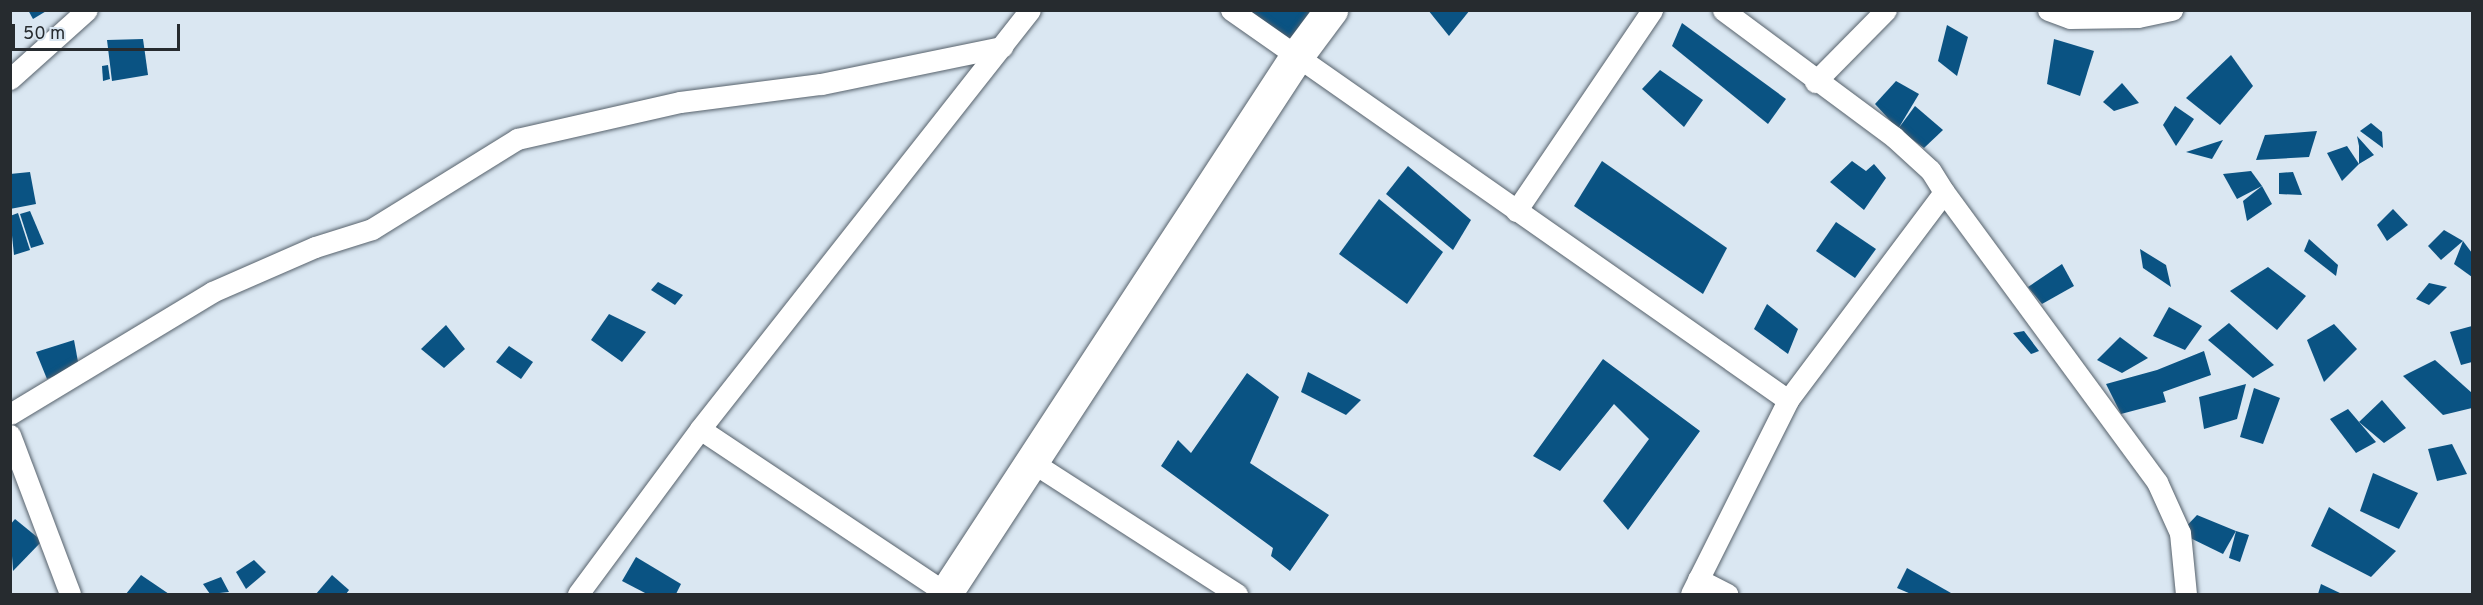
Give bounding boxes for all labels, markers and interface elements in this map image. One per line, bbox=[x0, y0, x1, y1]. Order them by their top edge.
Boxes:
scale bar bbox=[15, 12, 183, 50]
text: 50 m bbox=[23, 23, 65, 46]

